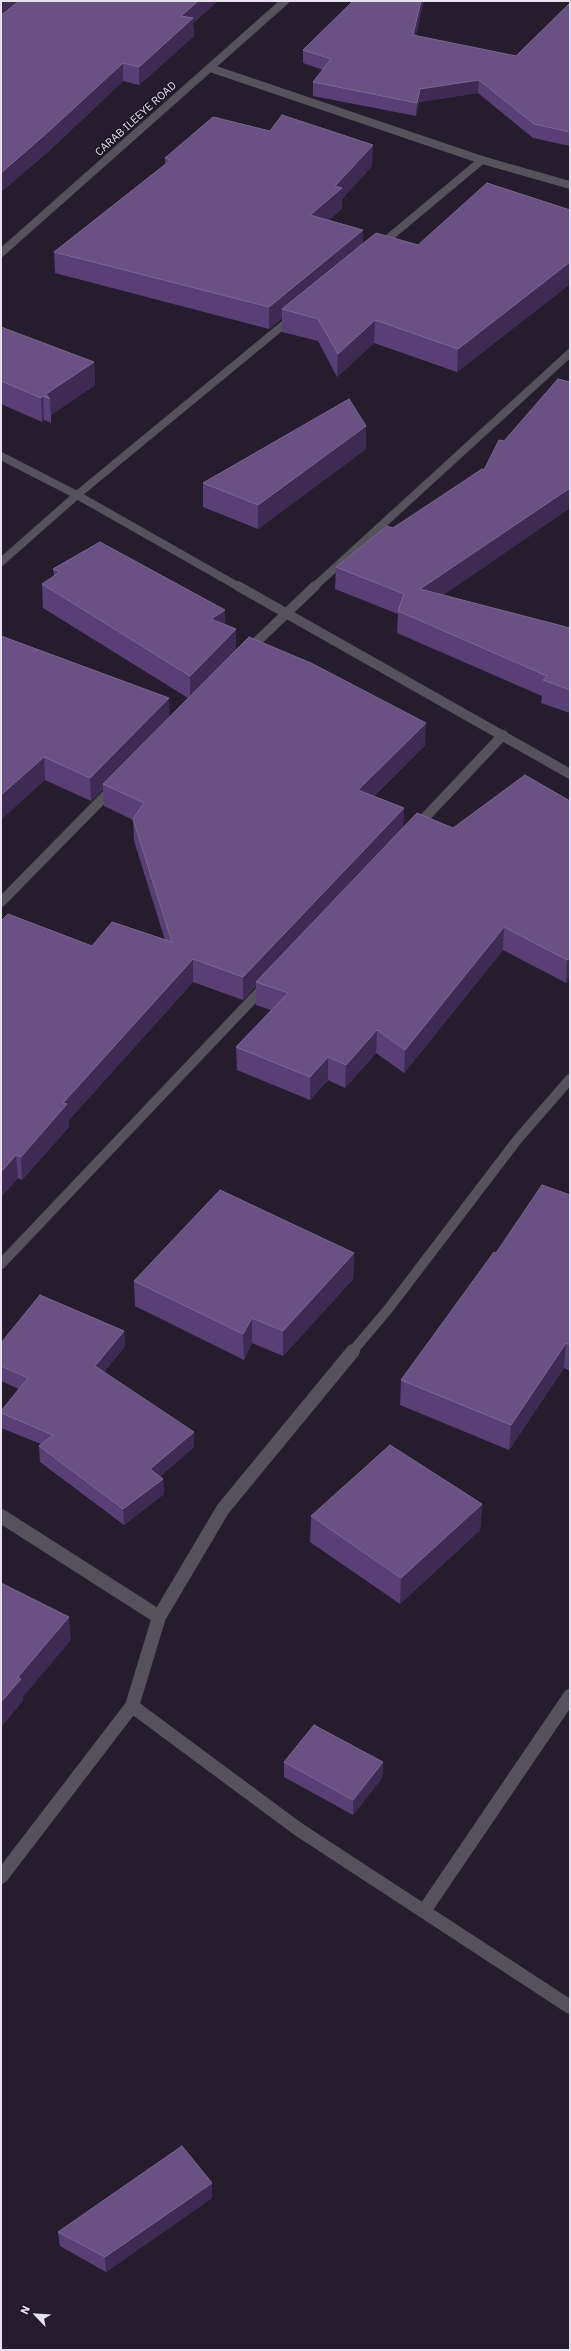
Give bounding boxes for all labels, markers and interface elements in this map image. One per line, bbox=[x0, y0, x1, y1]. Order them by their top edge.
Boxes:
street label: CARAB ILEEYE ROAD bbox=[93, 79, 179, 159]
north arrow bbox=[16, 2295, 56, 2335]
text: N bbox=[17, 2303, 33, 2316]

